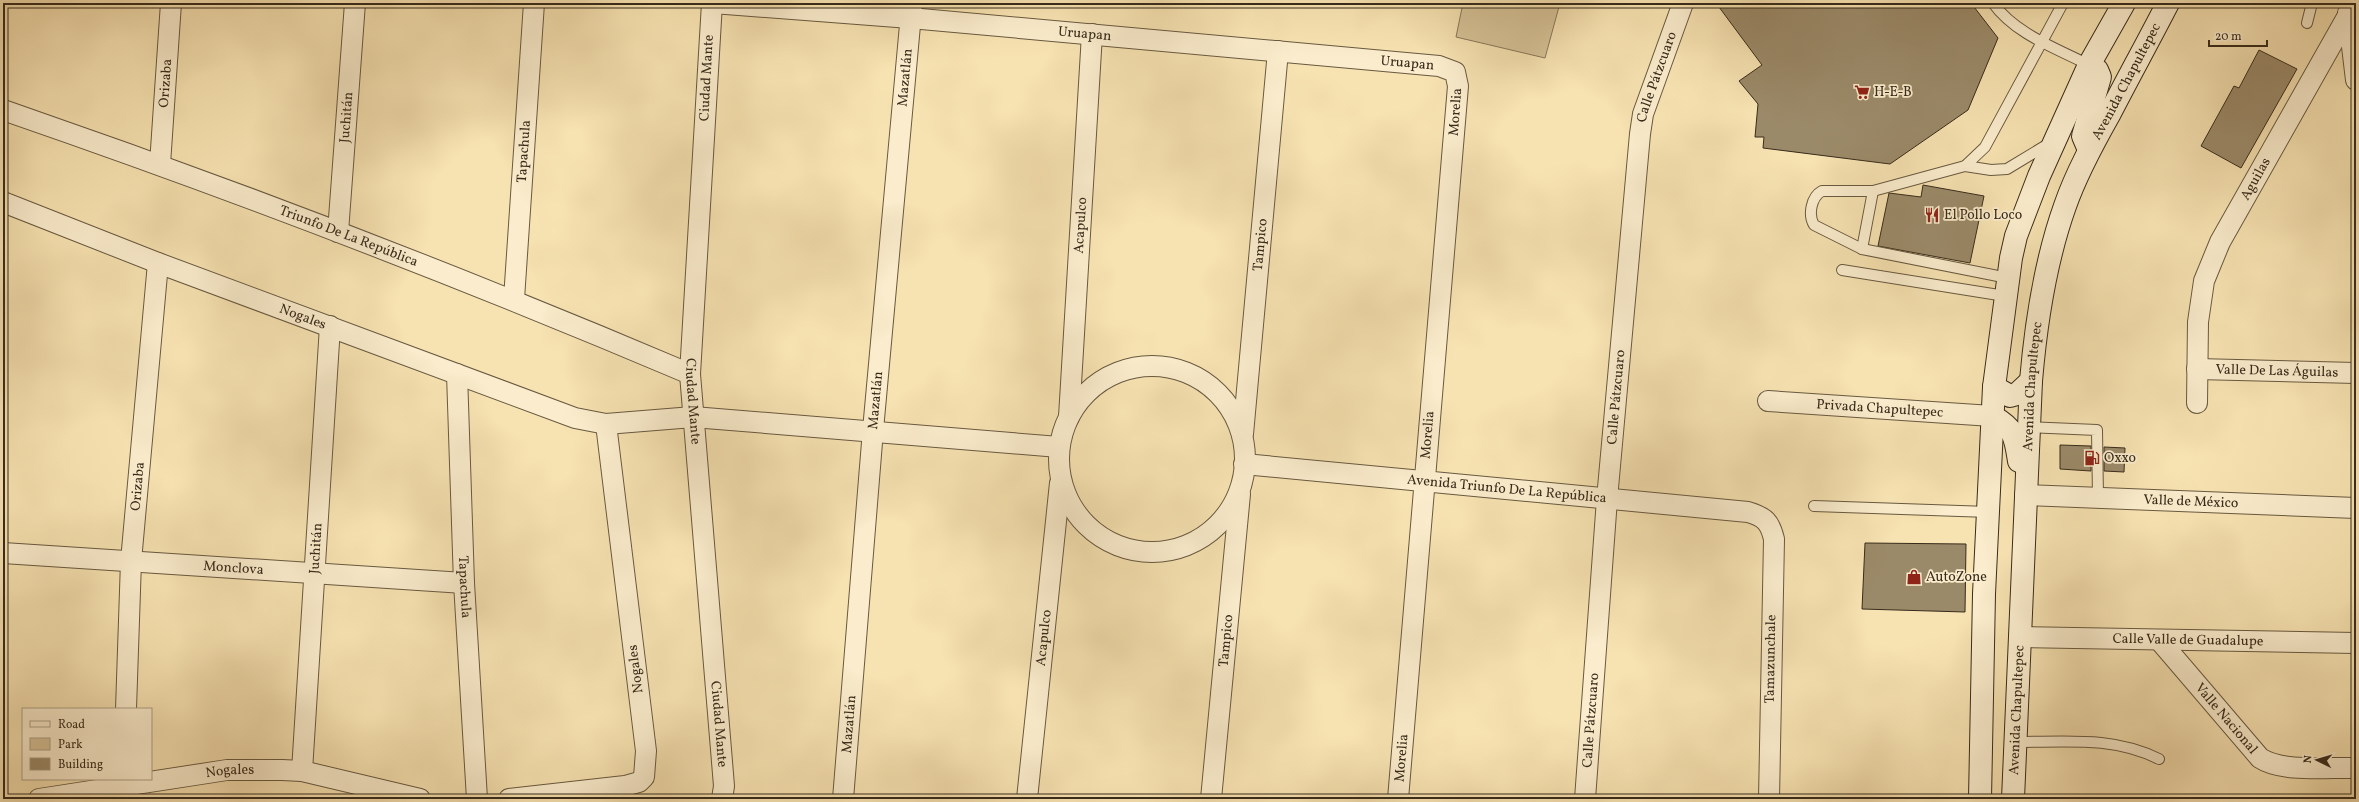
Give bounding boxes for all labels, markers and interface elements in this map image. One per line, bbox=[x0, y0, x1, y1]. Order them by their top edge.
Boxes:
street label: Avenida Chapultepec bbox=[2087, 20, 2165, 143]
street label: Uruapan bbox=[1057, 22, 1112, 46]
scale bar bbox=[2209, 22, 2267, 48]
street label: Calle Pátzcuaro bbox=[1632, 29, 1681, 123]
text: 20 m bbox=[2215, 29, 2242, 45]
street label: Ciudad Mante bbox=[695, 34, 719, 122]
street label: Mazatlán bbox=[893, 48, 917, 108]
street label: Uruapan bbox=[1380, 51, 1435, 75]
street label: Orizaba bbox=[154, 58, 177, 108]
supermarket icon: H-E-B bbox=[1853, 83, 1871, 101]
place label: H-E-B bbox=[1874, 83, 1912, 102]
street label: Morelia bbox=[1445, 87, 1467, 137]
street label: Juchitán bbox=[335, 91, 358, 144]
street label: Tapachula bbox=[512, 119, 536, 183]
street label: Aguilas bbox=[2236, 154, 2275, 204]
street label: Acapulco bbox=[1069, 196, 1092, 254]
street label: Triunfo De La República bbox=[276, 201, 421, 272]
restaurant icon: El Pollo Loco bbox=[1923, 206, 1941, 224]
place label: El Pollo Loco bbox=[1944, 206, 2022, 225]
street label: Tampico bbox=[1248, 218, 1272, 272]
street label: Nogales bbox=[277, 299, 329, 334]
street label: Avenida Chapultepec bbox=[2018, 320, 2047, 452]
street label: Calle Pátzcuaro bbox=[1602, 349, 1630, 446]
street label: Ciudad Mante bbox=[680, 357, 705, 446]
street label: Valle De Las Águilas bbox=[2215, 360, 2339, 382]
street label: Mazatlán bbox=[864, 370, 888, 430]
street label: Privada Chapultepec bbox=[1816, 395, 1944, 422]
street label: Morelia bbox=[1416, 410, 1440, 460]
fuel station icon: Oxxo bbox=[2083, 449, 2101, 467]
place label: Oxxo bbox=[2104, 449, 2136, 468]
street label: Orizaba bbox=[126, 461, 149, 512]
street label: Avenida Triunfo De La República bbox=[1406, 470, 1607, 508]
street label: Valle de México bbox=[2143, 490, 2239, 513]
street label: Juchitán bbox=[305, 522, 327, 575]
street label: Tapachula bbox=[454, 555, 476, 619]
street label: Monclova bbox=[203, 557, 264, 579]
shop icon: AutoZone bbox=[1905, 568, 1923, 586]
place label: AutoZone bbox=[1926, 568, 1987, 587]
street label: Acapulco bbox=[1031, 609, 1056, 667]
street label: Tampico bbox=[1214, 614, 1238, 668]
street label: Tamazunchale bbox=[1761, 614, 1781, 704]
street label: Calle Valle de Guadalupe bbox=[2112, 629, 2264, 651]
street label: Nogales bbox=[624, 644, 648, 694]
street label: Avenida Chapultepec bbox=[2005, 645, 2029, 776]
street label: Calle Pátzcuaro bbox=[1578, 672, 1604, 768]
street label: Valle Nacional bbox=[2190, 679, 2262, 758]
street label: Ciudad Mante bbox=[706, 680, 732, 769]
street label: Mazatlán bbox=[837, 694, 861, 754]
legend bbox=[22, 708, 152, 780]
text: Road bbox=[58, 717, 85, 733]
street label: Morelia bbox=[1390, 733, 1414, 783]
text: Park bbox=[58, 737, 83, 753]
north arrow bbox=[2297, 740, 2337, 780]
text: N bbox=[2301, 755, 2316, 764]
text: Building bbox=[58, 757, 103, 773]
street label: Nogales bbox=[204, 760, 254, 783]

